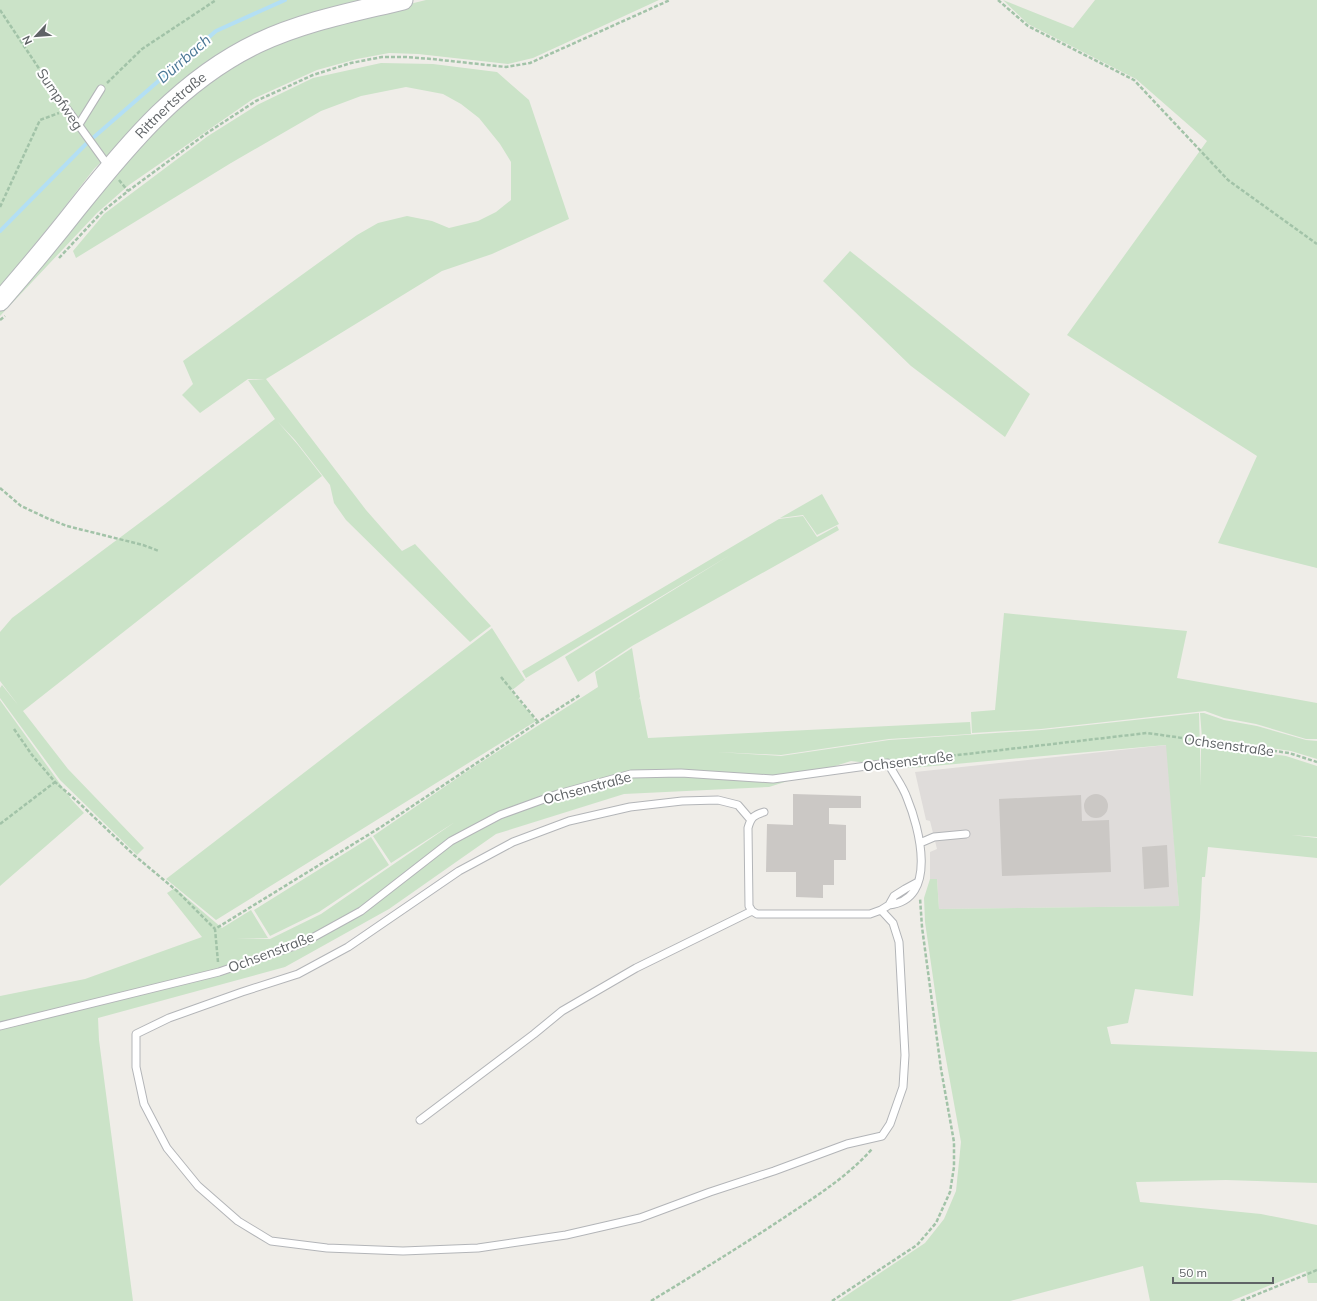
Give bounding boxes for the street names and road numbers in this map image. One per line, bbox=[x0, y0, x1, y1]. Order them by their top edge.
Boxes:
street label: Sumpfweg bbox=[33, 65, 87, 133]
street label: Rittnertstraße bbox=[131, 68, 210, 142]
street label: Ochsenstraße bbox=[1183, 730, 1275, 760]
street label: Ochsenstraße bbox=[862, 747, 954, 775]
street label: Ochsenstraße bbox=[541, 768, 633, 808]
street label: Ochsenstraße bbox=[226, 927, 316, 977]

